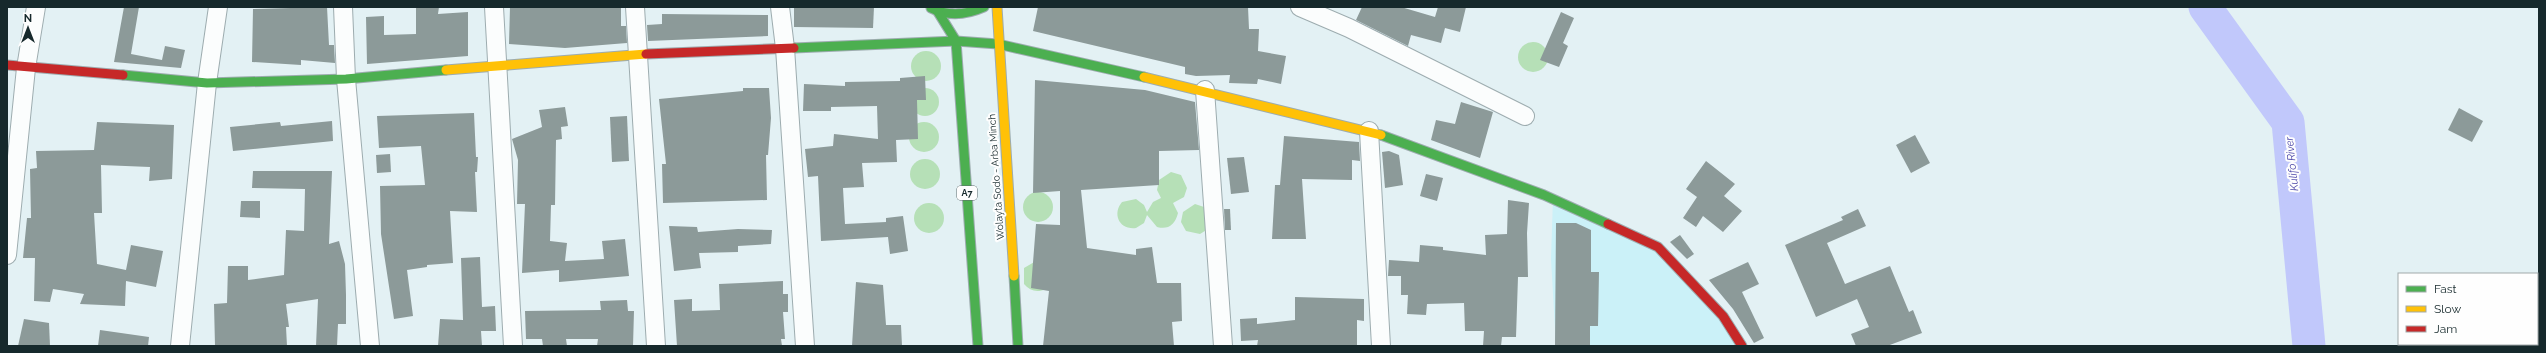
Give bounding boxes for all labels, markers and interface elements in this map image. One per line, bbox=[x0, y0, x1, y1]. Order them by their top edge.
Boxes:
north arrow bbox=[8, 8, 48, 48]
text: N bbox=[24, 12, 32, 25]
street label: Wolayta Sodo - Arba Minch bbox=[986, 113, 1006, 240]
water label: Kulifo River bbox=[2283, 135, 2301, 192]
road number: A7 bbox=[957, 186, 977, 200]
legend bbox=[2398, 273, 2538, 345]
text: Fast bbox=[2434, 282, 2457, 296]
text: Slow bbox=[2434, 302, 2461, 316]
text: Jam bbox=[2434, 322, 2457, 336]

